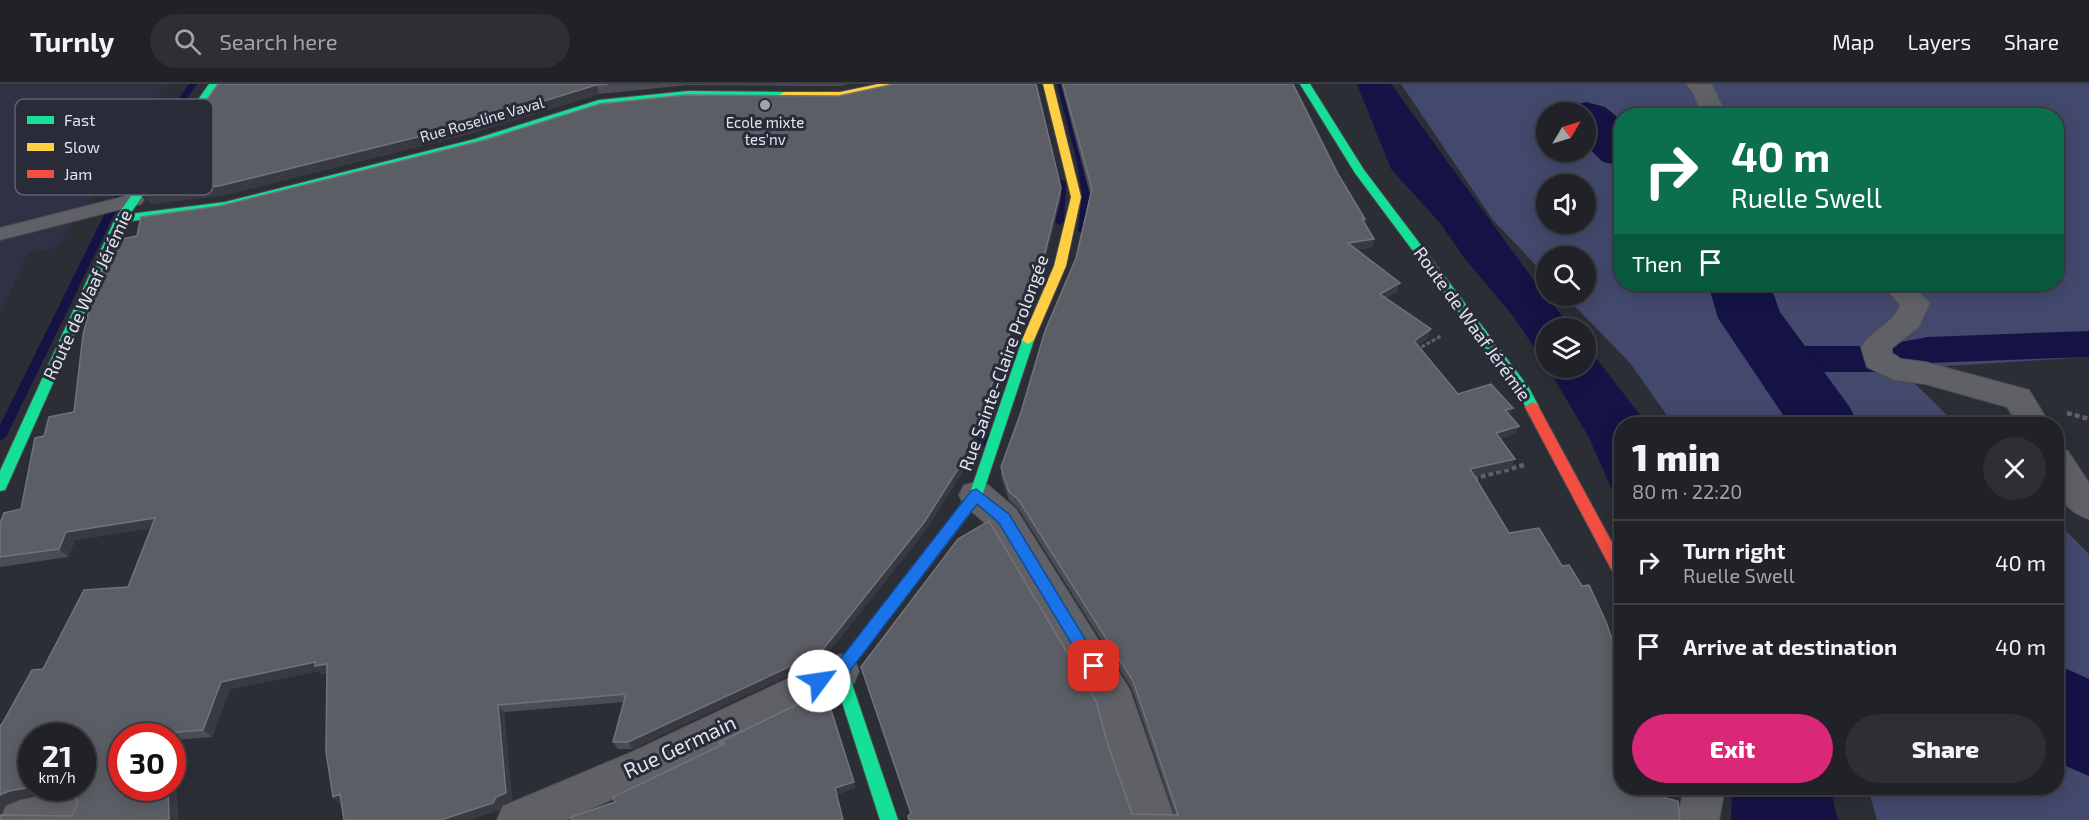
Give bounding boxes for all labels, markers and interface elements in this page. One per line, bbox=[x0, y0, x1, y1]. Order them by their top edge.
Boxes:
search box bbox=[150, 14, 570, 68]
text: Turnly bbox=[30, 24, 114, 58]
icon: search bbox=[171, 25, 204, 58]
text: Search here bbox=[219, 28, 338, 54]
text: Map bbox=[1832, 29, 1874, 54]
text: Layers bbox=[1907, 29, 1971, 54]
text: Share bbox=[2004, 29, 2059, 54]
street label: Rue Roseline Vaval bbox=[418, 93, 546, 145]
marker: Ecole mixte tes'nv bbox=[758, 98, 772, 112]
legend bbox=[15, 99, 213, 195]
north arrow bbox=[1536, 102, 1596, 162]
map controls bbox=[1536, 102, 1596, 378]
text: Fast bbox=[64, 110, 95, 129]
place label: Ecole mixte tes'nv bbox=[726, 113, 804, 148]
text: 40 m bbox=[1731, 130, 1830, 180]
icon: right bbox=[1632, 132, 1710, 210]
text: Slow bbox=[64, 137, 100, 156]
text: Jam bbox=[64, 164, 92, 183]
button: sound bbox=[1536, 174, 1596, 234]
text: Ruelle Swell bbox=[1731, 181, 1882, 213]
street label: Route de Waaf Jérémie bbox=[38, 206, 136, 383]
street label: Route de Waaf Jérémie bbox=[1410, 242, 1536, 405]
button: search bbox=[1536, 246, 1596, 306]
icon: arrive bbox=[1694, 246, 1727, 279]
text: Then bbox=[1632, 250, 1682, 276]
street label: Rue Sainte-Claire Prolongée bbox=[954, 252, 1052, 474]
button: layers bbox=[1536, 318, 1596, 378]
text: 1 min bbox=[1632, 435, 1720, 478]
button: close bbox=[1983, 437, 2046, 500]
text: 80 m · 22:20 bbox=[1632, 479, 1742, 503]
text: Turn right bbox=[1683, 537, 1785, 563]
icon: right bbox=[1632, 546, 1665, 579]
text: 40 m bbox=[1995, 549, 2046, 575]
text: Ruelle Swell bbox=[1683, 563, 1795, 587]
icon: arrive bbox=[1632, 630, 1665, 663]
text: Arrive at destination bbox=[1683, 633, 1897, 659]
text: 40 m bbox=[1995, 633, 2046, 659]
pin bbox=[1068, 640, 1119, 691]
position arrow bbox=[787, 649, 851, 713]
icon: arrive bbox=[1077, 649, 1110, 682]
street label: Rue Germain bbox=[619, 709, 740, 783]
button: Exit bbox=[1632, 714, 1833, 783]
button: Share bbox=[1845, 714, 2046, 783]
speed limit sign: 30 bbox=[108, 723, 186, 801]
text: 21 bbox=[42, 737, 72, 773]
text: km/h bbox=[38, 768, 76, 786]

